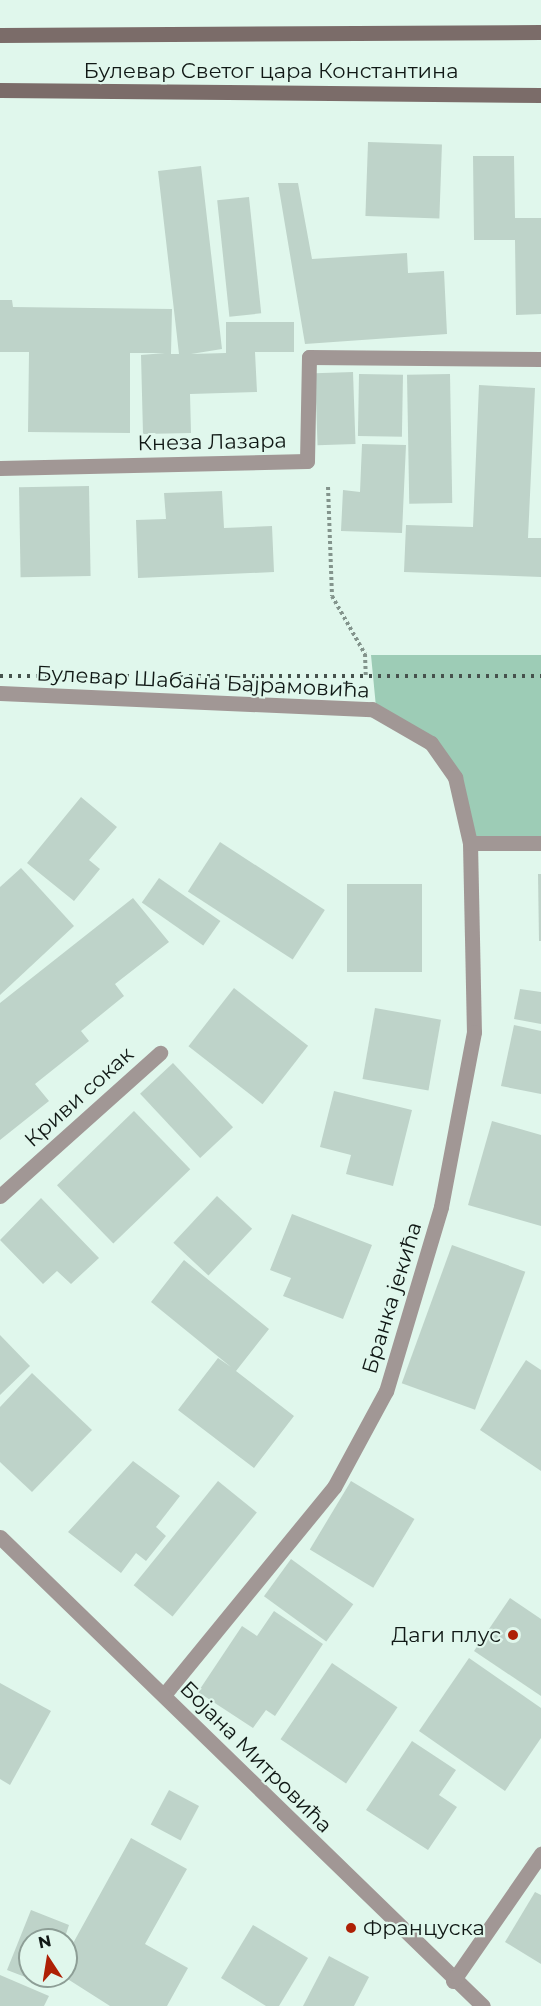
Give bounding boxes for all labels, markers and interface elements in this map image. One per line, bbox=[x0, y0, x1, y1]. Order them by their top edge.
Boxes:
street label: Булевар Светог цара Константина bbox=[84, 58, 458, 84]
street label: Кнеза Лазара bbox=[137, 428, 287, 456]
street label: Булевар Шабана Бајрамовића bbox=[36, 661, 370, 703]
street label: Криви сокак bbox=[19, 1042, 139, 1152]
street label: Бранка јекића bbox=[357, 1219, 427, 1377]
place label: Даги плус bbox=[392, 1622, 501, 1648]
marker: Даги плус bbox=[506, 1628, 520, 1642]
street label: Бојана Митровића bbox=[175, 1676, 337, 1838]
place label: Француска bbox=[363, 1915, 485, 1941]
marker: Француска bbox=[344, 1921, 358, 1935]
north arrow bbox=[18, 1928, 78, 1988]
text: N bbox=[36, 1931, 53, 1952]

